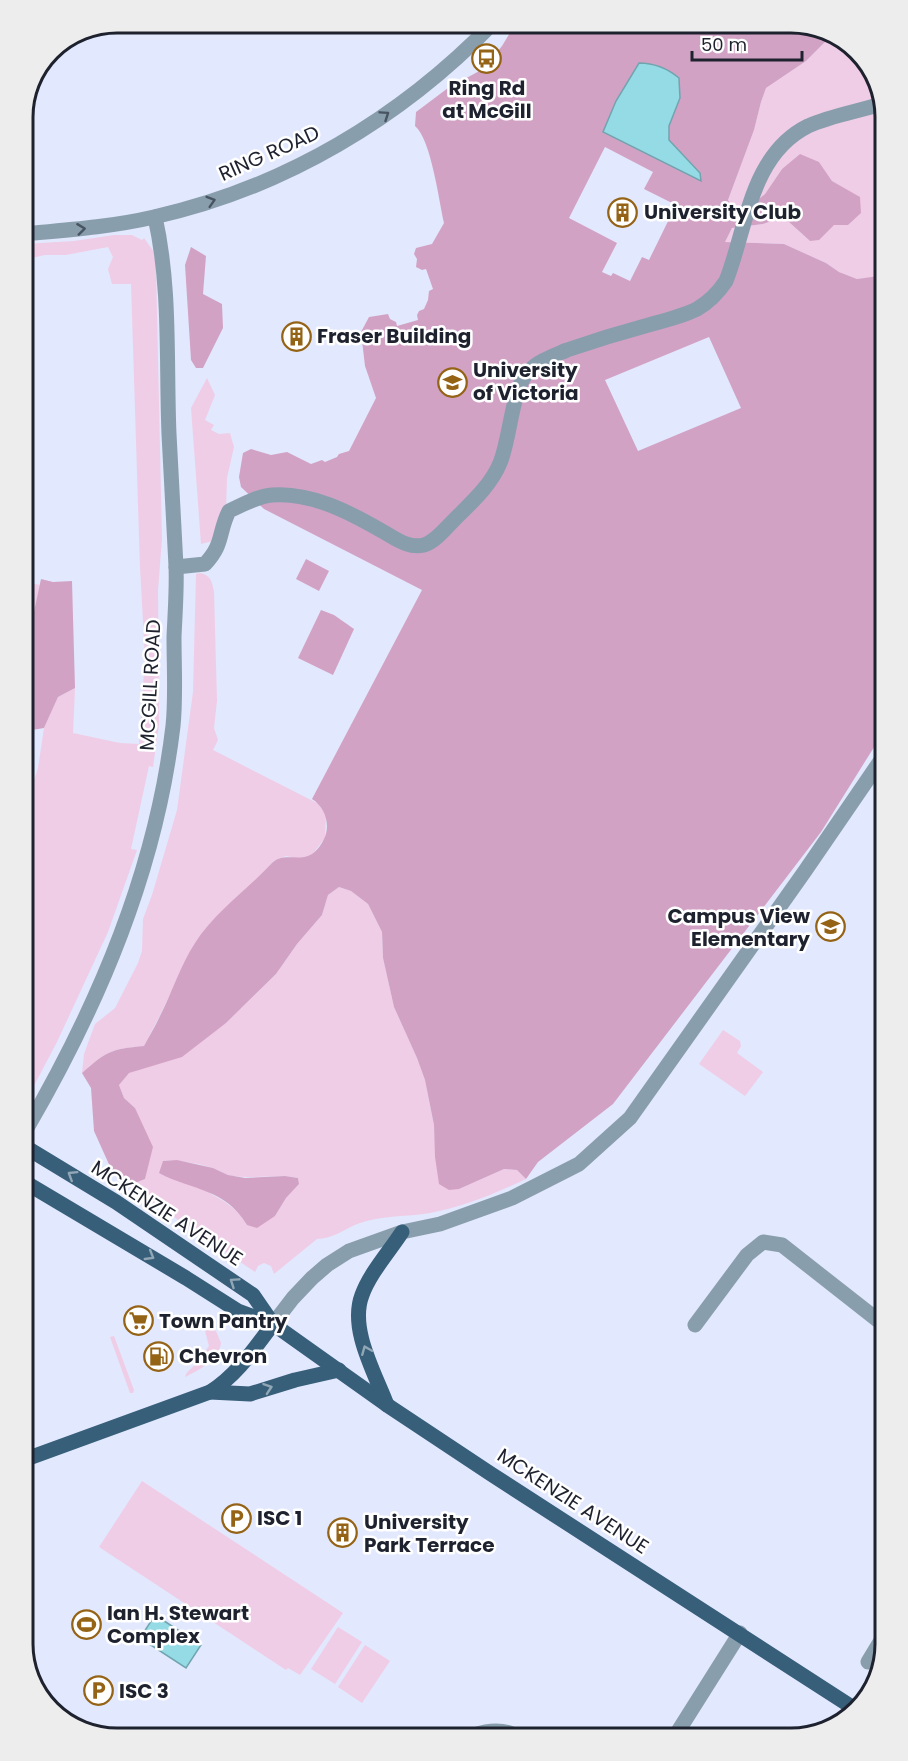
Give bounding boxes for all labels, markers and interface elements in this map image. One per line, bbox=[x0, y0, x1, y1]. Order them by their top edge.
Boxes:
scale bar bbox=[692, 24, 802, 62]
text: 50 m bbox=[701, 32, 747, 57]
bus stop icon: Ring Rd at McGill bbox=[471, 42, 503, 74]
place label: Ring Rd at McGill bbox=[442, 74, 532, 125]
one-way arrow bbox=[378, 111, 389, 122]
street label: RING ROAD bbox=[214, 118, 324, 188]
one-way arrow bbox=[205, 196, 216, 208]
building icon: University Club bbox=[607, 196, 639, 228]
place label: University Club bbox=[644, 198, 802, 226]
one-way arrow bbox=[77, 223, 86, 236]
building icon: Fraser Building bbox=[280, 320, 312, 352]
place label: Fraser Building bbox=[317, 322, 471, 350]
place label: University of Victoria bbox=[473, 356, 579, 407]
school or university icon: University of Victoria bbox=[436, 366, 468, 398]
street label: MCGILL ROAD bbox=[133, 619, 167, 751]
place label: Campus View Elementary bbox=[667, 902, 811, 953]
school or university icon: Campus View Elementary bbox=[815, 911, 847, 943]
street label: MCKENZIE AVENUE bbox=[86, 1153, 248, 1273]
one-way arrow bbox=[68, 1170, 78, 1182]
one-way arrow bbox=[144, 1249, 154, 1261]
one-way arrow bbox=[230, 1278, 241, 1289]
supermarket icon: Town Pantry bbox=[122, 1305, 154, 1337]
place label: Town Pantry bbox=[159, 1307, 288, 1335]
fuel station icon: Chevron bbox=[142, 1340, 174, 1372]
place label: Chevron bbox=[179, 1342, 267, 1370]
one-way arrow bbox=[361, 1346, 373, 1357]
one-way arrow bbox=[262, 1383, 273, 1396]
street label: MCKENZIE AVENUE bbox=[492, 1441, 654, 1561]
parking icon: ISC 1 bbox=[220, 1502, 252, 1534]
place label: ISC 1 bbox=[257, 1504, 302, 1532]
place label: University Park Terrace bbox=[364, 1508, 494, 1559]
building icon: University Park Terrace bbox=[327, 1517, 359, 1549]
place label: Ian H. Stewart Complex bbox=[107, 1599, 249, 1650]
sports icon: Ian H. Stewart Complex bbox=[70, 1609, 102, 1641]
parking icon: ISC 3 bbox=[82, 1675, 114, 1707]
place label: ISC 3 bbox=[119, 1677, 169, 1705]

